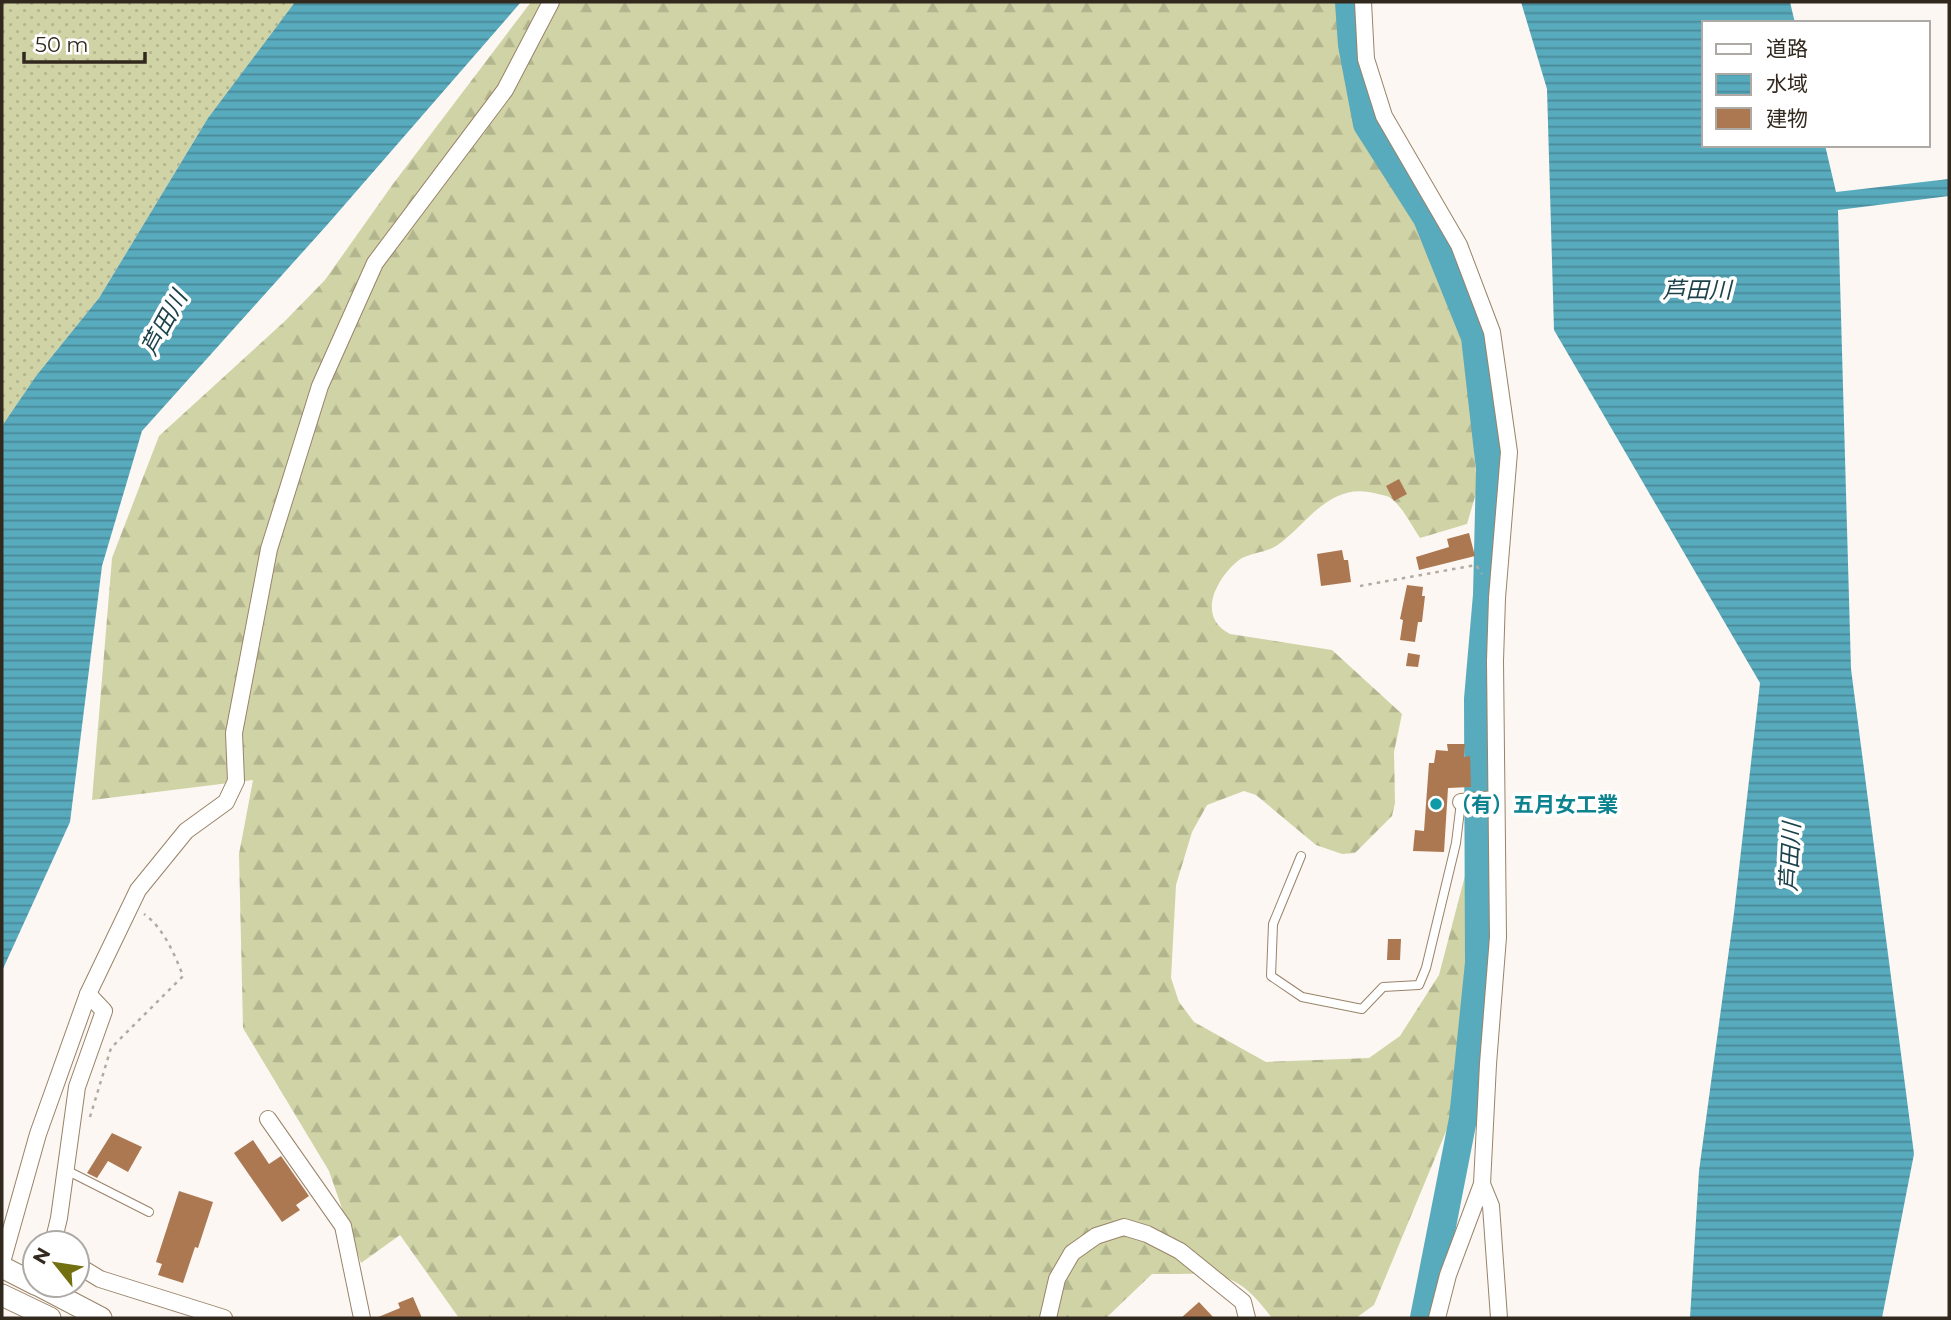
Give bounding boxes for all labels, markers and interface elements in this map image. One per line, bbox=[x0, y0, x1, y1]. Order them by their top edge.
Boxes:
scale bar bbox=[24, 21, 145, 65]
legend bbox=[1702, 21, 1930, 147]
text: 50 m bbox=[35, 32, 89, 57]
text: 道路 bbox=[1766, 36, 1808, 61]
text: 水域 bbox=[1766, 71, 1808, 96]
text: 建物 bbox=[1766, 106, 1808, 131]
water label: 芦田川 bbox=[1663, 276, 1735, 304]
water label: 芦田川 bbox=[135, 283, 194, 360]
place label: （有）五月女工業 bbox=[1450, 792, 1618, 817]
marker: （有）五月女工業 bbox=[1428, 796, 1444, 812]
water label: 芦田川 bbox=[1774, 819, 1806, 892]
north arrow bbox=[21, 1229, 91, 1299]
text: N bbox=[28, 1243, 56, 1268]

